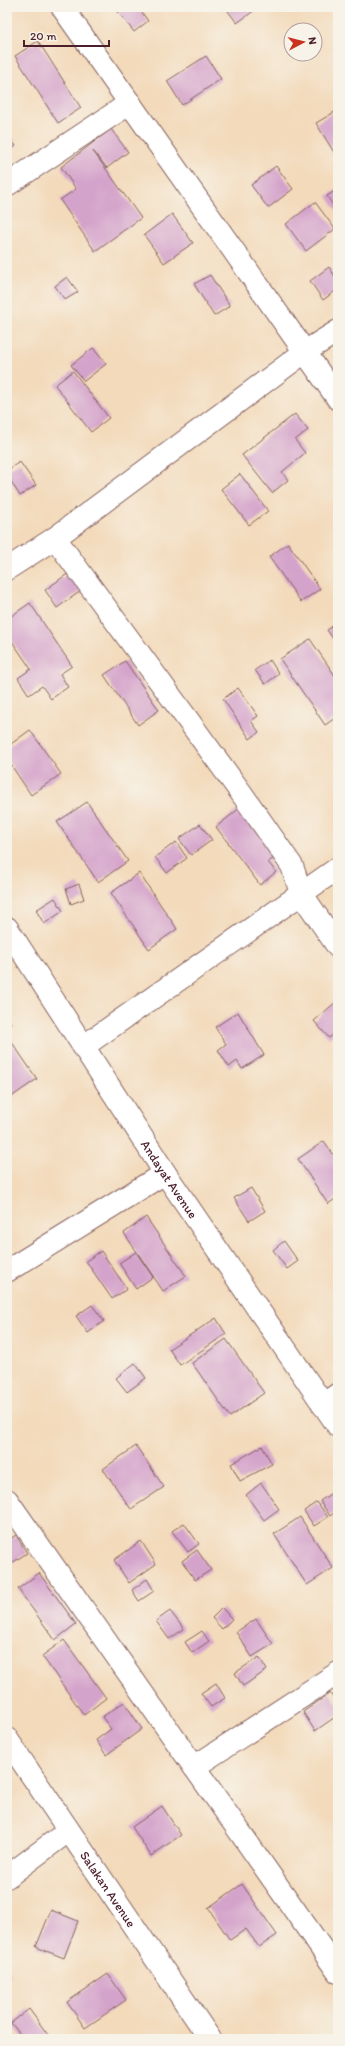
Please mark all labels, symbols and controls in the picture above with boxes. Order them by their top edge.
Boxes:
scale bar [24,22,109,48]
north arrow [283,22,323,62]
text: 20 m [30,29,57,43]
text: N [306,36,319,45]
street label: Andayat Avenue [138,1137,201,1221]
street label: Salakan Avenue [77,1848,139,1930]

